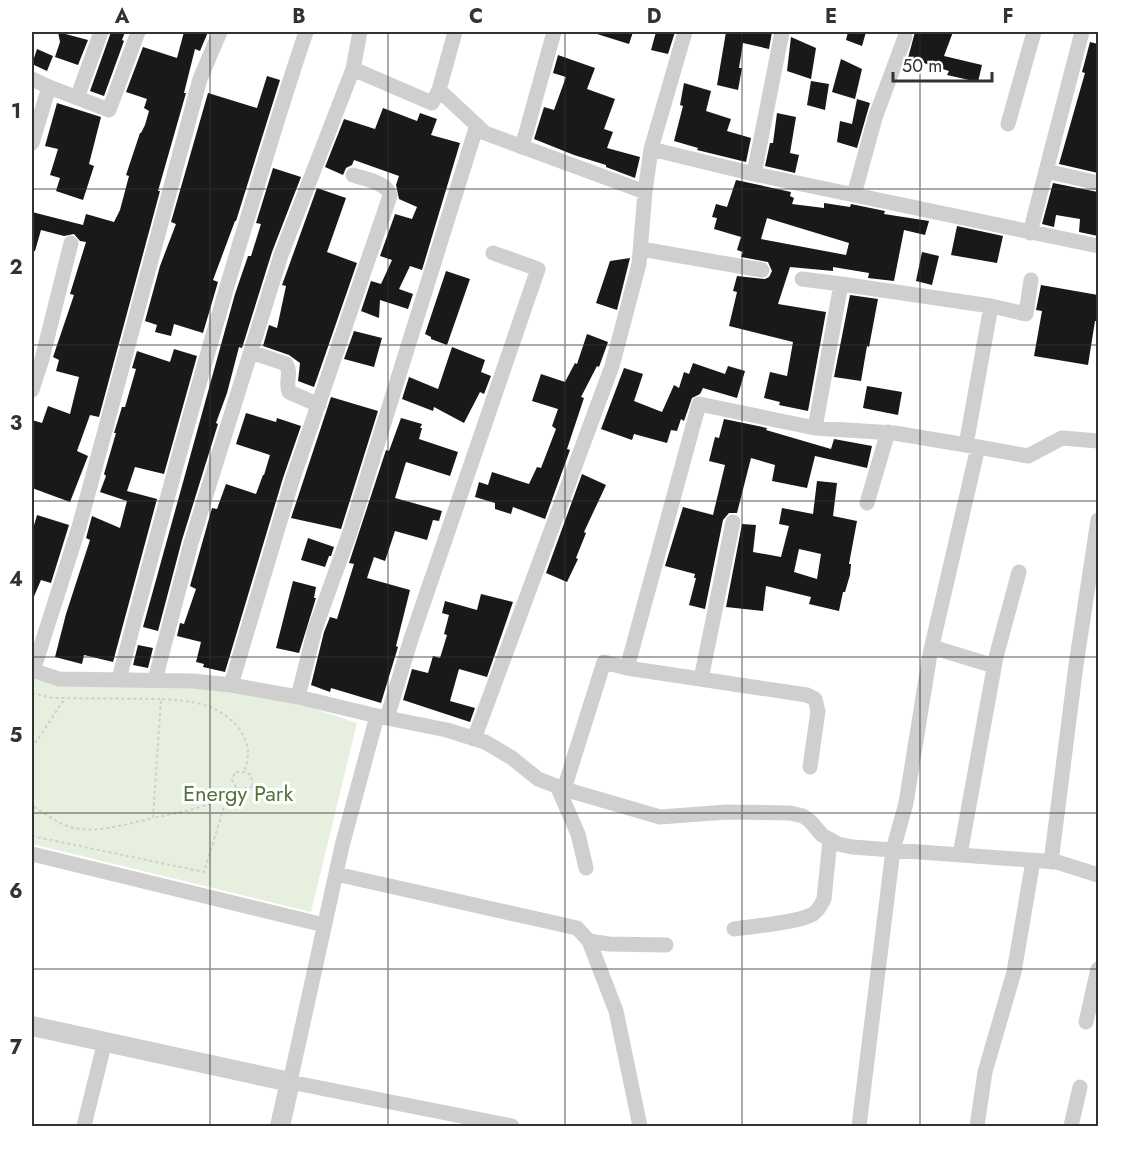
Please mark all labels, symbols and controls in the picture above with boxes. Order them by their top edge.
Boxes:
text: A [114,2,130,31]
text: B [292,2,306,31]
text: C [469,2,483,31]
text: D [647,2,661,31]
text: E [825,2,837,31]
text: F [1002,2,1014,31]
scale bar [893,45,992,83]
text: 50 m [902,53,942,79]
text: 1 [11,97,21,126]
text: 2 [9,253,23,282]
text: 3 [10,409,22,438]
text: 4 [9,565,23,594]
text: 5 [10,721,23,750]
park label: Energy Park [183,777,293,809]
text: 6 [9,877,23,906]
text: 7 [10,1033,23,1062]

